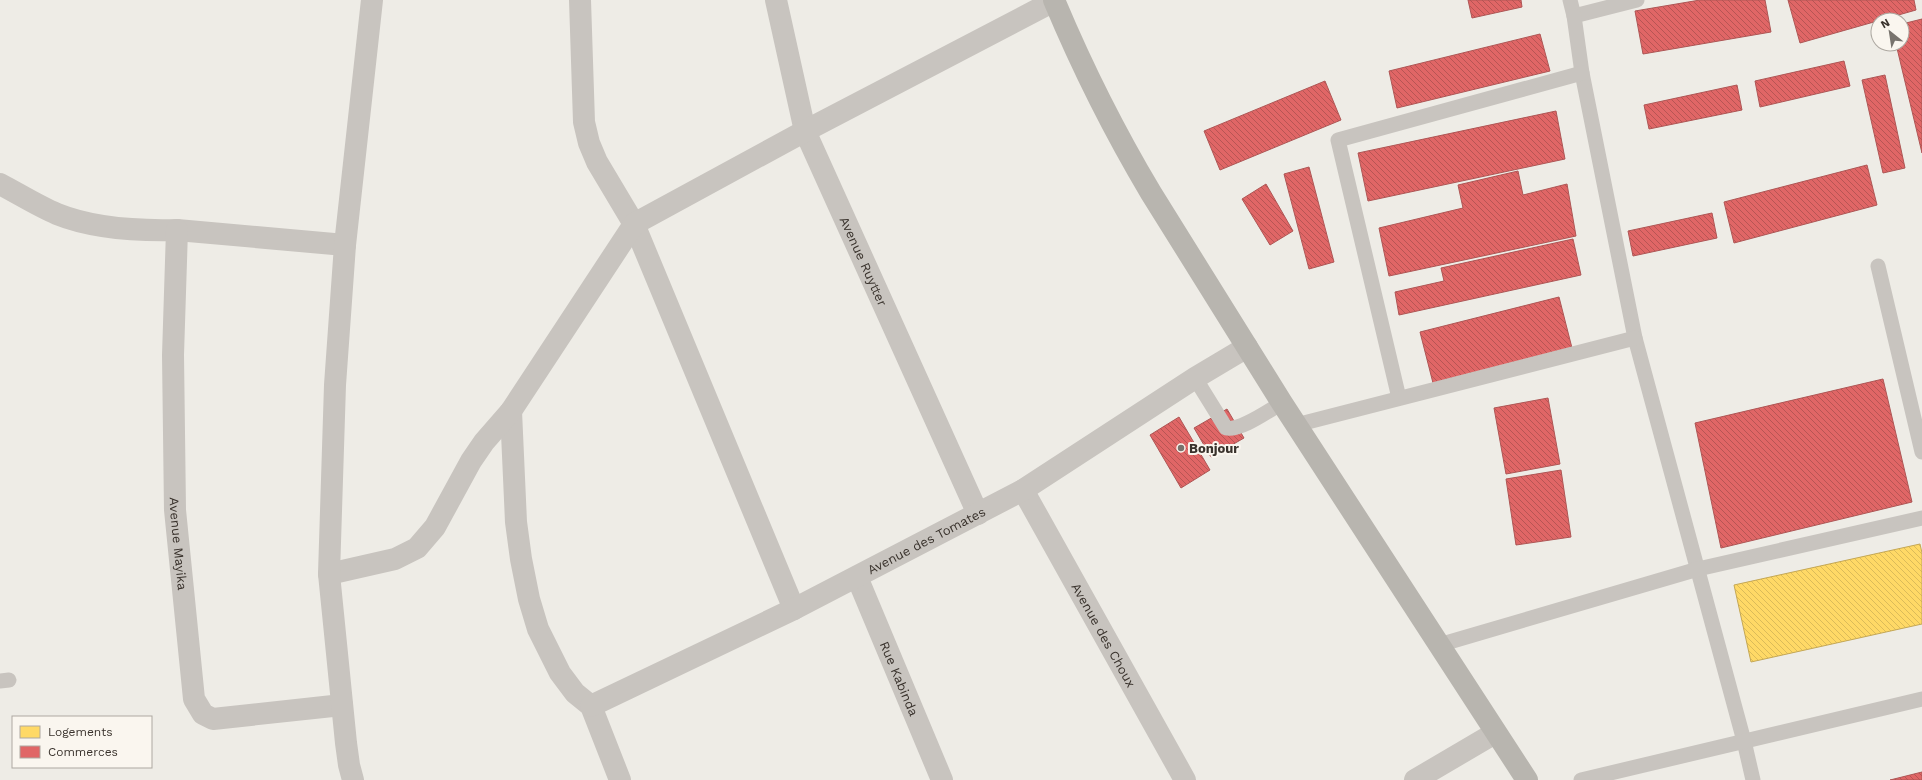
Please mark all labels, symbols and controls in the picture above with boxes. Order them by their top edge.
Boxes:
north arrow [1870,12,1910,52]
text: N [1878,16,1892,31]
street label: Avenue Ruytter [837,214,890,309]
place label: Bonjour [1189,441,1239,456]
marker: Bonjour [1176,443,1186,453]
street label: Avenue Mayika [167,497,190,592]
street label: Avenue des Tomates [865,504,988,578]
street label: Avenue des Choux [1068,580,1139,690]
street label: Rue Kabinda [877,639,922,719]
legend [12,716,152,768]
text: Logements [48,725,113,739]
text: Commerces [48,745,118,759]

